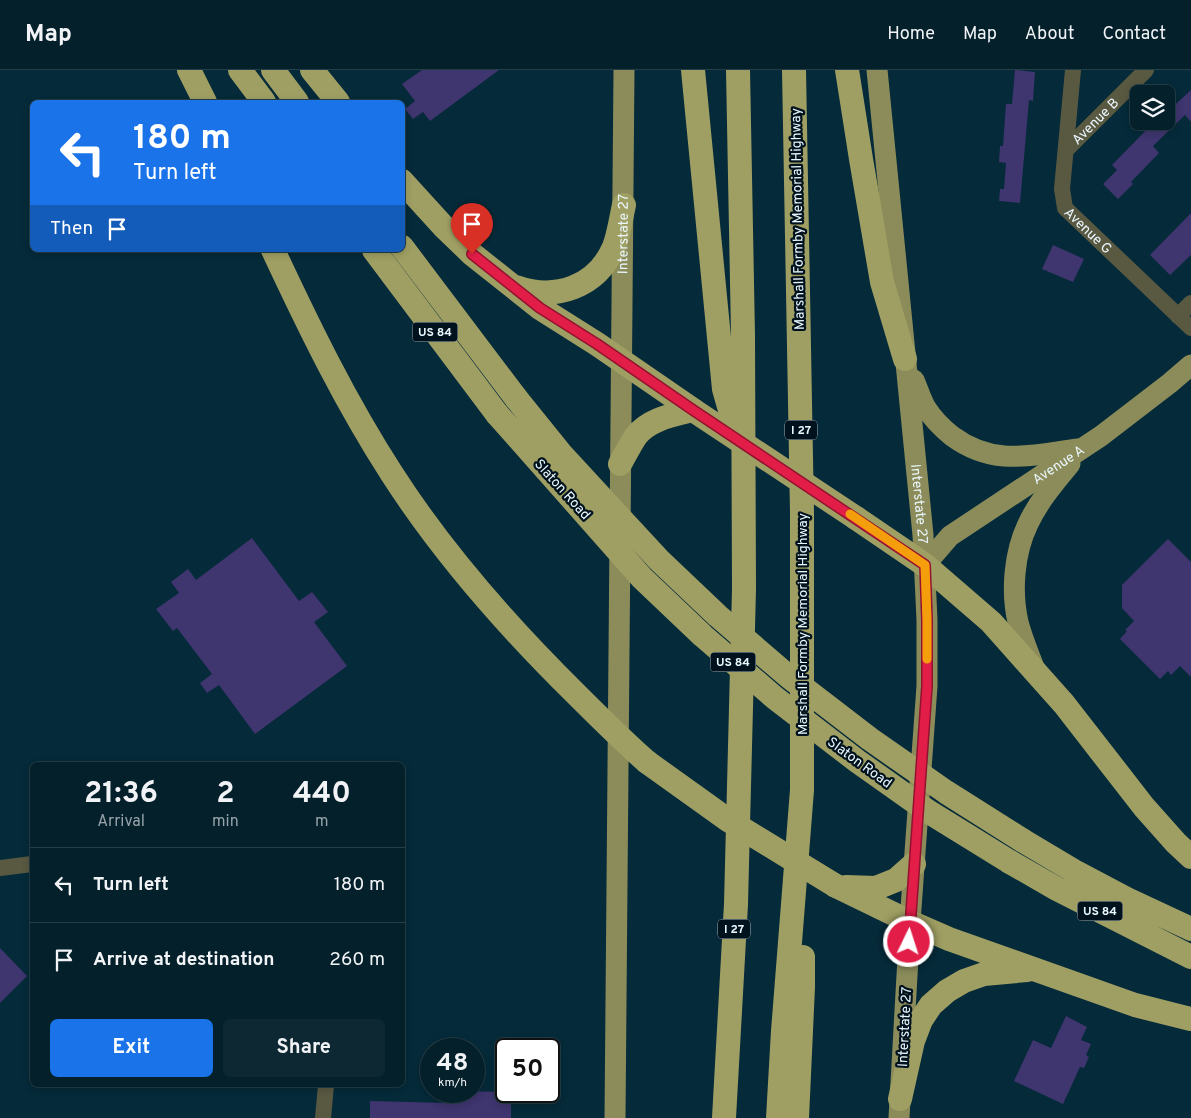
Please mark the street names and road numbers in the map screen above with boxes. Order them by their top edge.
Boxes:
street label: Avenue B [1069,95,1123,149]
street label: Marshall Formby Memorial Highway [788,108,809,330]
street label: Interstate 27 [615,194,633,274]
street label: Avenue G [1060,205,1115,258]
road number: US 84 [412,322,458,342]
road number: I 27 [785,420,817,440]
street label: Avenue A [1030,442,1088,489]
street label: Slaton Road [530,456,594,524]
street label: Interstate 27 [906,463,930,544]
street label: Marshall Formby Memorial Highway [795,513,812,735]
road number: US 84 [710,652,756,672]
street label: Slaton Road [824,734,895,792]
road number: US 84 [1078,901,1122,920]
road number: I 27 [718,920,750,939]
street label: Interstate 27 [895,987,916,1068]

